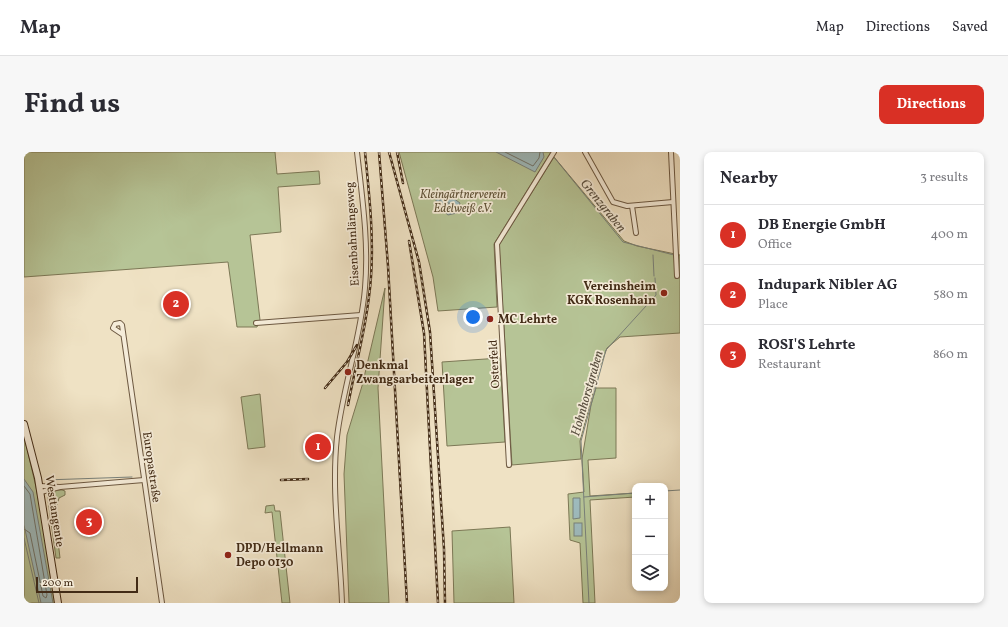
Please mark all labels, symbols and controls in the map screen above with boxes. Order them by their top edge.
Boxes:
text: Map [20,15,61,41]
text: Map [816,18,844,37]
text: Directions [866,18,930,37]
text: Saved [952,18,988,37]
text: Find us [24,85,120,124]
button: Directions [879,85,984,124]
text: Nearby [720,167,778,190]
text: 3 results [920,169,968,187]
water label: Grenzgraben [575,176,630,237]
street label: Eisenbahnlängsweg [342,181,364,287]
park label: Kleingärtnerverein Edelweiß e.V. [420,187,506,217]
text: DB Energie GmbH [758,215,886,236]
text: 1 [730,226,736,244]
text: 400 m [931,226,968,244]
text: Office [758,236,792,254]
text: Indupark Nibler AG [758,275,897,296]
place label: Vereinsheim KGK Rosenhain [567,279,656,309]
text: 2 [730,286,736,304]
text: 580 m [933,286,968,304]
marker: Vereinsheim KGK Rosenhain [659,288,669,298]
pin: 2 [163,289,189,319]
text: Place [758,296,788,314]
your location [463,307,483,327]
place label: MC Lehrte [498,312,557,328]
marker: MC Lehrte [485,314,495,324]
text: ROSI'S Lehrte [758,335,855,356]
street label: Osterfeld [486,339,504,389]
text: 3 [730,346,736,364]
text: 860 m [933,346,968,364]
water label: Hohnhorstgraben [567,348,609,438]
text: Restaurant [758,356,821,374]
place label: Denkmal Zwangsarbeiterlager [356,358,474,388]
marker: Denkmal Zwangsarbeiterlager [343,367,353,377]
street label: Europastraße [138,431,164,504]
pin: 1 [305,432,331,462]
street label: Westtangente [40,474,68,548]
map controls [632,483,668,591]
button: + [632,483,668,519]
pin: 3 [76,507,102,537]
button: − [632,519,668,555]
place label: DPD/Hellmann Depo 0130 [236,541,323,571]
marker: DPD/Hellmann Depo 0130 [223,550,233,560]
button: layers [632,555,668,591]
scale bar [36,575,138,594]
text: 200 m [42,576,73,591]

